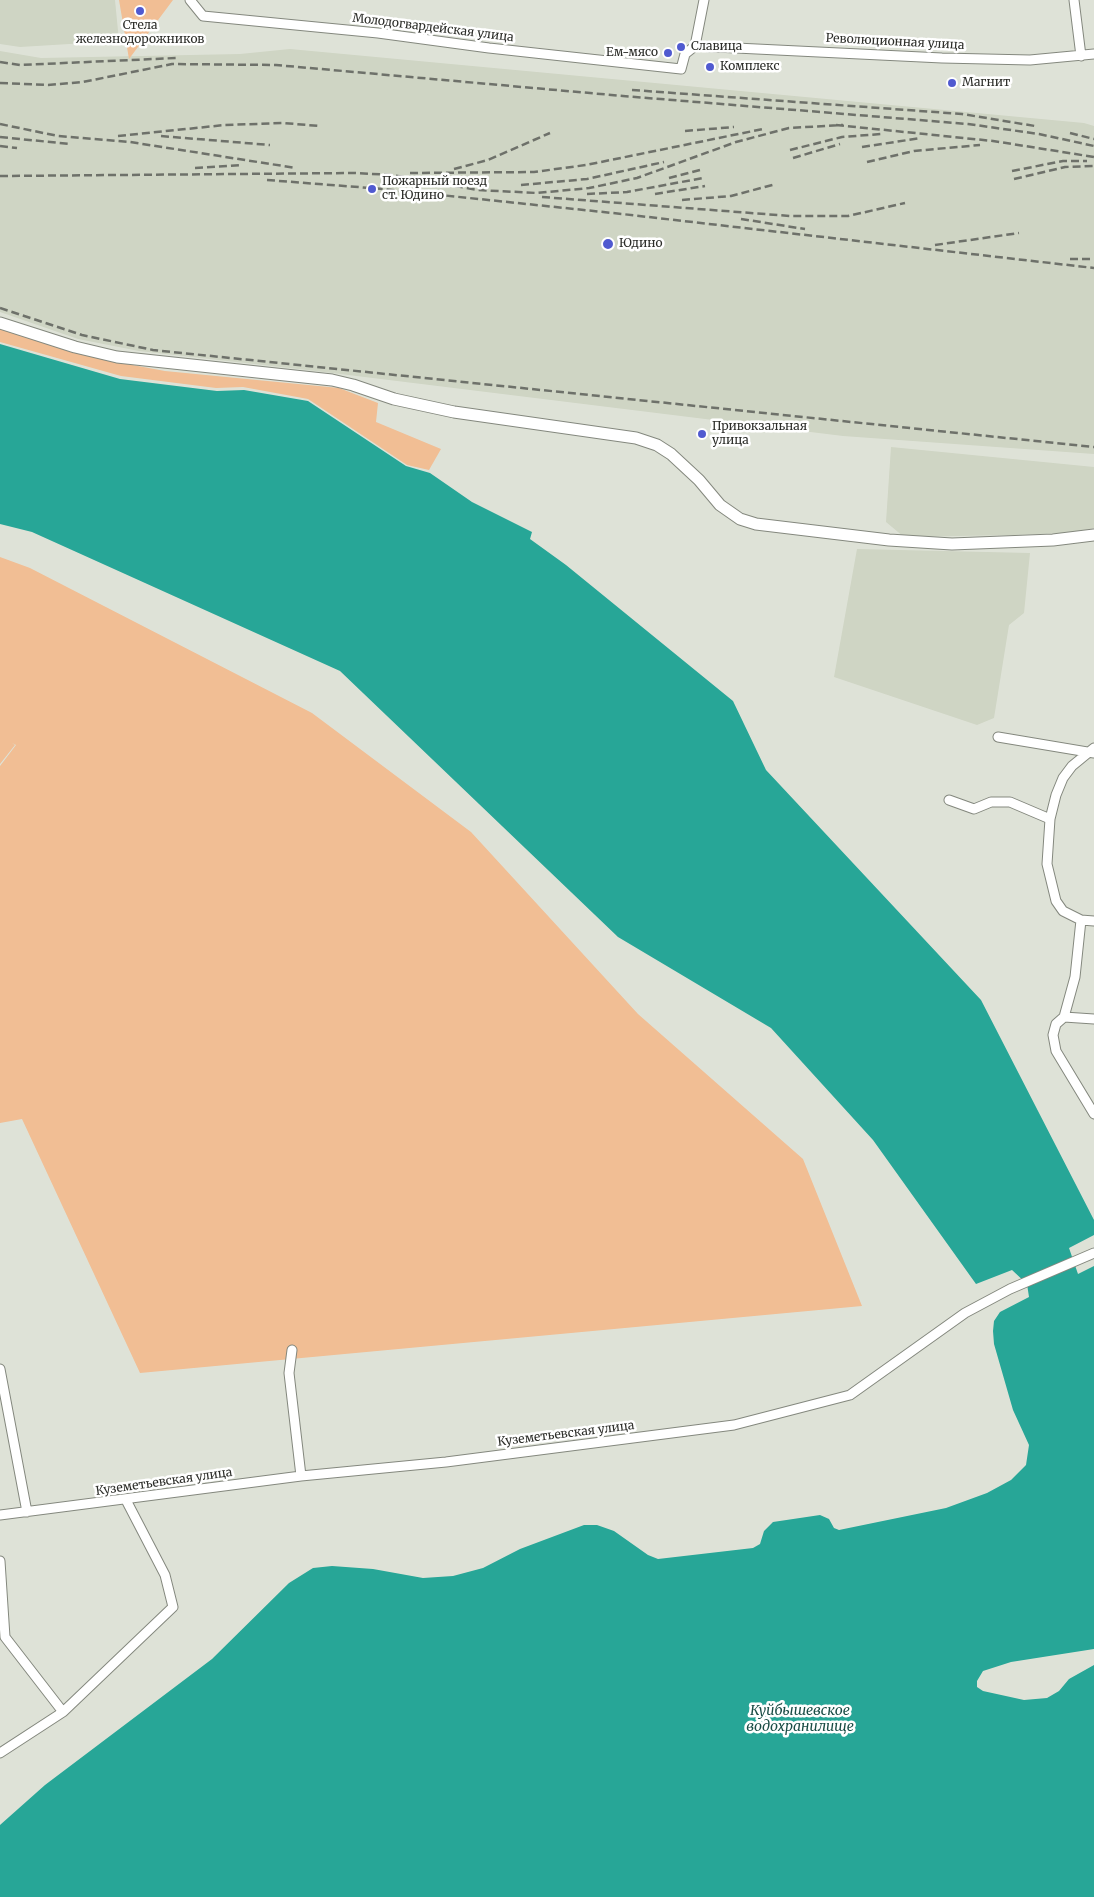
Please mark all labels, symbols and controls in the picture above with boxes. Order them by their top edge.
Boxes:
marker: Стела железнодорожников [134,5,146,17]
street label: Молодогвардейская улица [352,11,514,45]
place label: Стела железнодорожников [76,19,204,47]
street label: Революционная улица [825,31,965,53]
place label: Славица [691,40,742,54]
marker: Славица [675,41,687,53]
place label: Ем-мясо [606,46,658,60]
marker: Ем-мясо [662,47,674,59]
place label: Комплекс [720,60,779,74]
marker: Комплекс [704,61,716,73]
place label: Магнит [962,76,1010,90]
marker: Магнит [946,77,958,89]
place label: Пожарный поезд ст. Юдино [382,175,487,203]
marker: Пожарный поезд ст. Юдино [366,183,378,195]
marker: Юдино [601,237,615,251]
place label: Юдино [619,237,662,251]
place label: Привокзальная улица [712,420,807,448]
marker: Привокзальная улица [696,428,708,440]
street label: Куземетьевская улица [497,1418,635,1450]
street label: Куземетьевская улица [95,1465,233,1499]
water label: Куйбышевское водохранилище [746,1703,854,1735]

